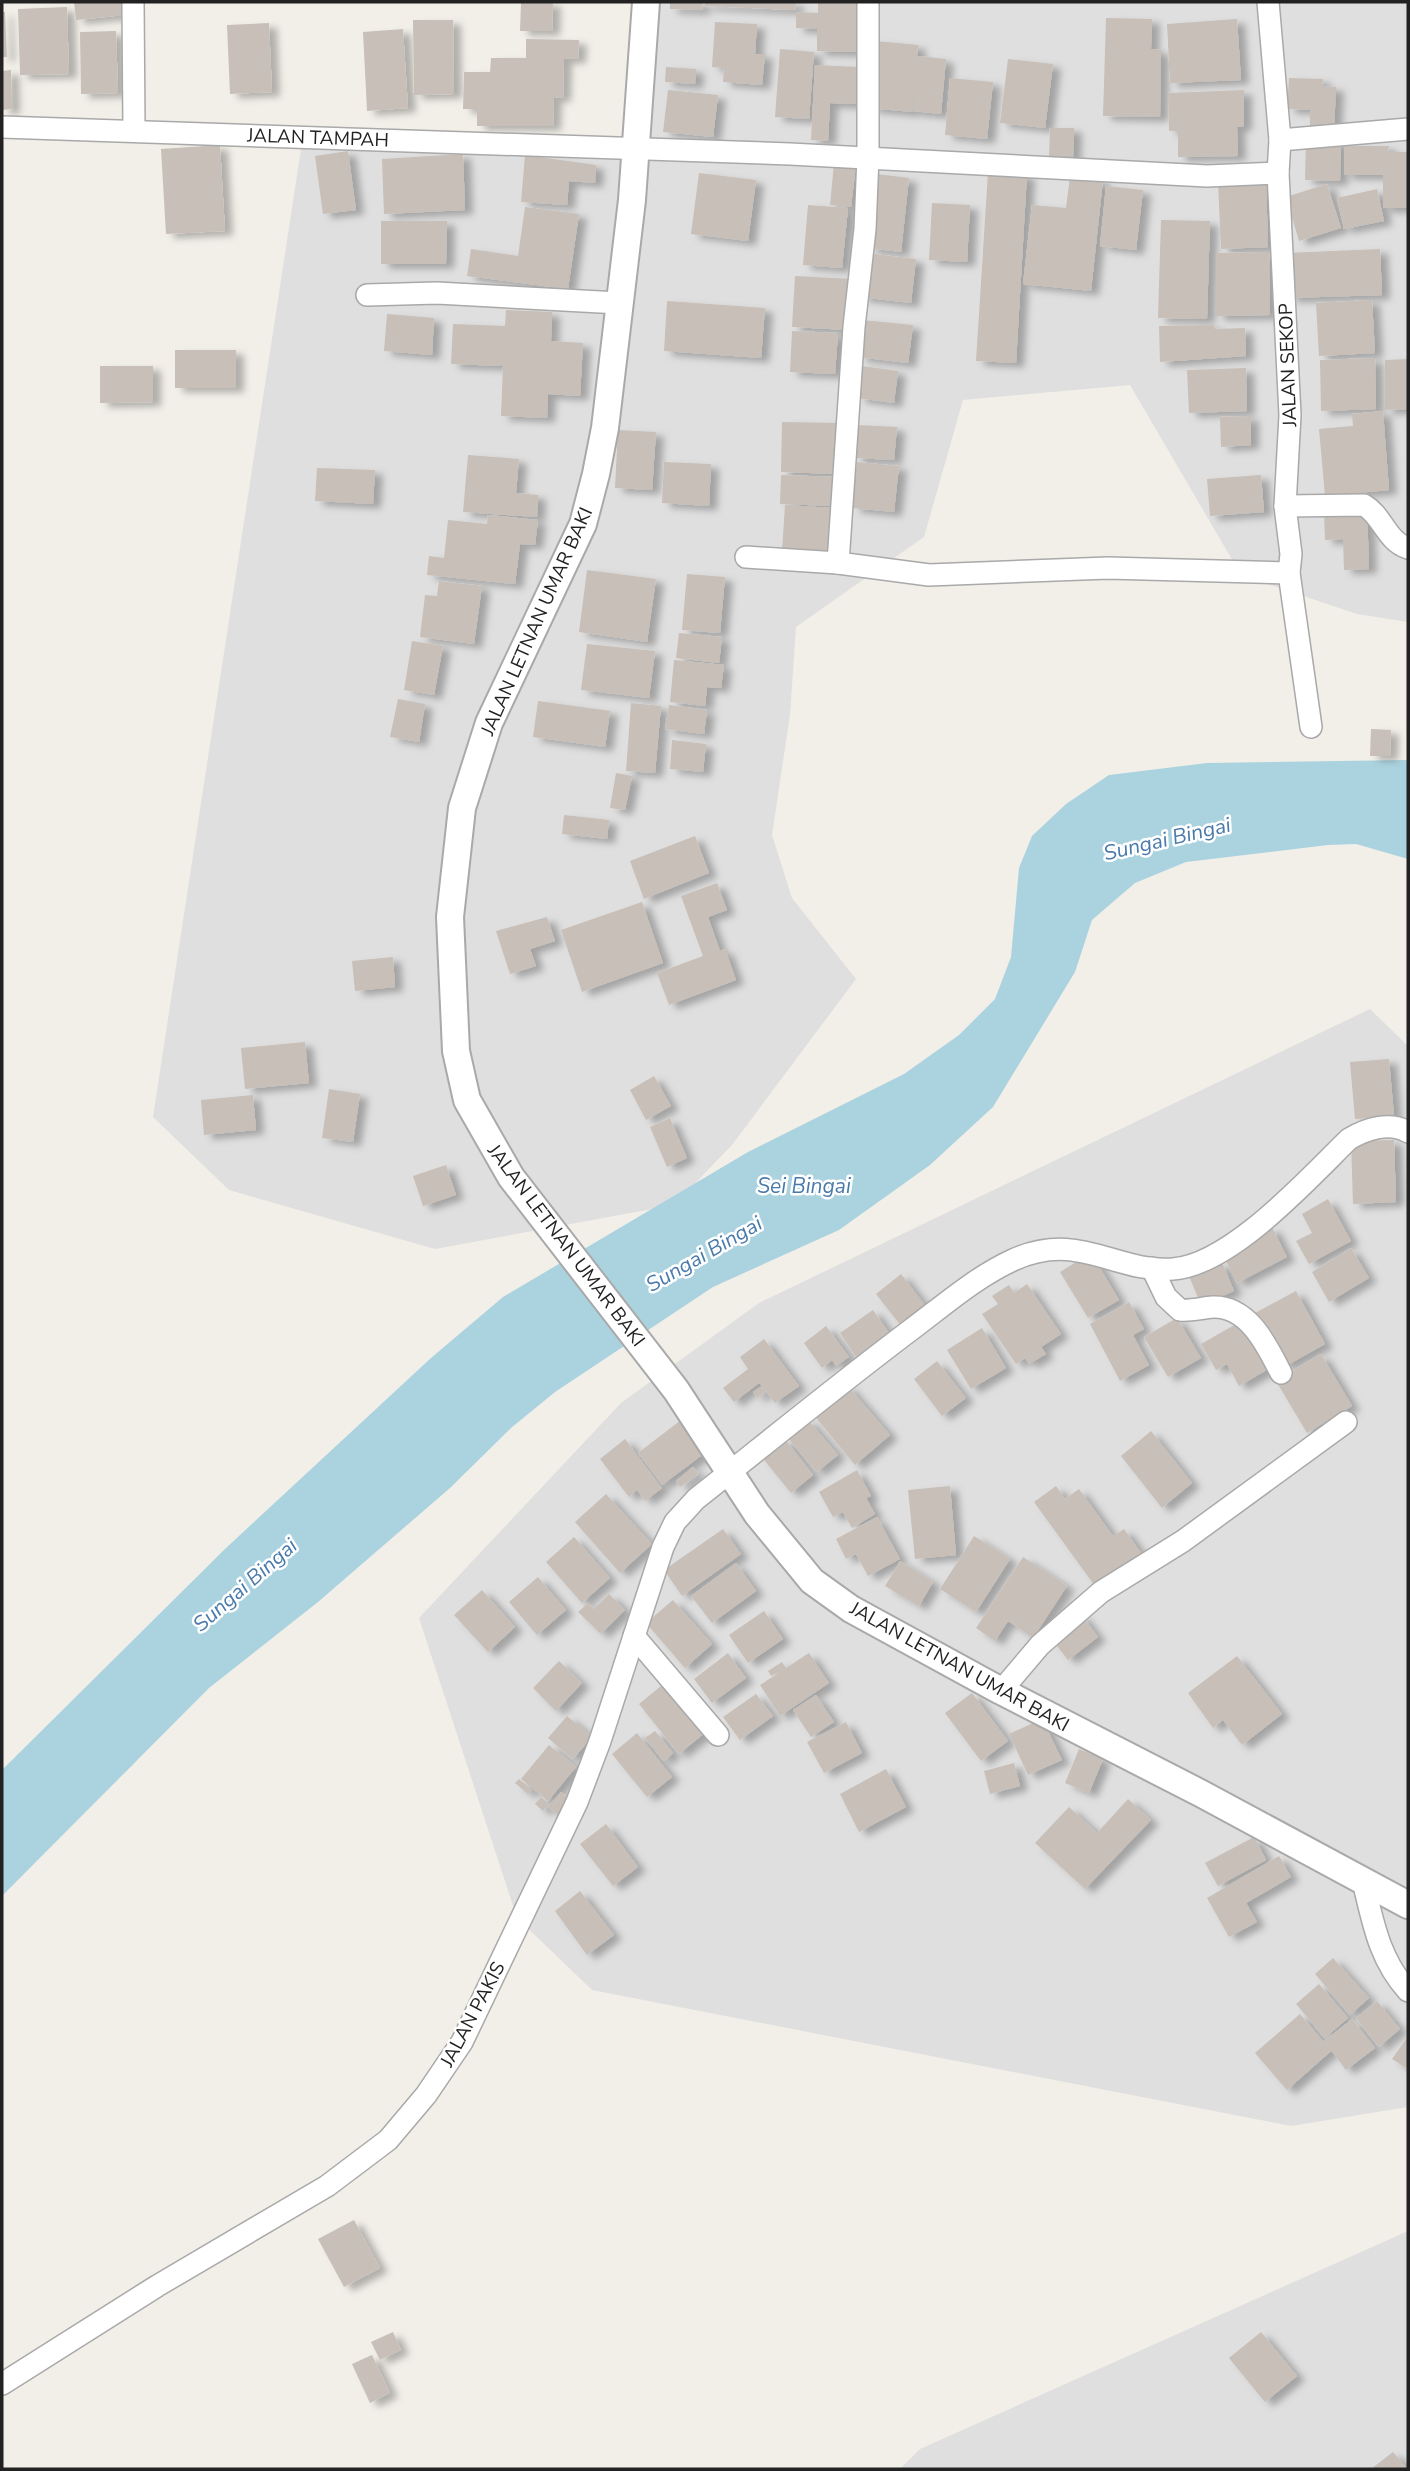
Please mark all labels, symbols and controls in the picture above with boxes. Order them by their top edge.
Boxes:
street label: JALAN TAMPAH [246,122,389,153]
street label: JALAN SEKOP [1273,303,1303,428]
street label: JALAN LETNAN UMAR BAKI [474,503,599,740]
water label: Sungai Bingai [1101,811,1234,867]
street label: JALAN LETNAN UMAR BAKI [481,1138,651,1352]
water label: Sei Bingai [757,1172,852,1200]
water label: Sungai Bingai [641,1209,768,1299]
water label: Sungai Bingai [187,1531,304,1638]
street label: JALAN LETNAN UMAR BAKI [844,1595,1074,1738]
street label: JALAN PAKIS [434,1957,512,2073]

